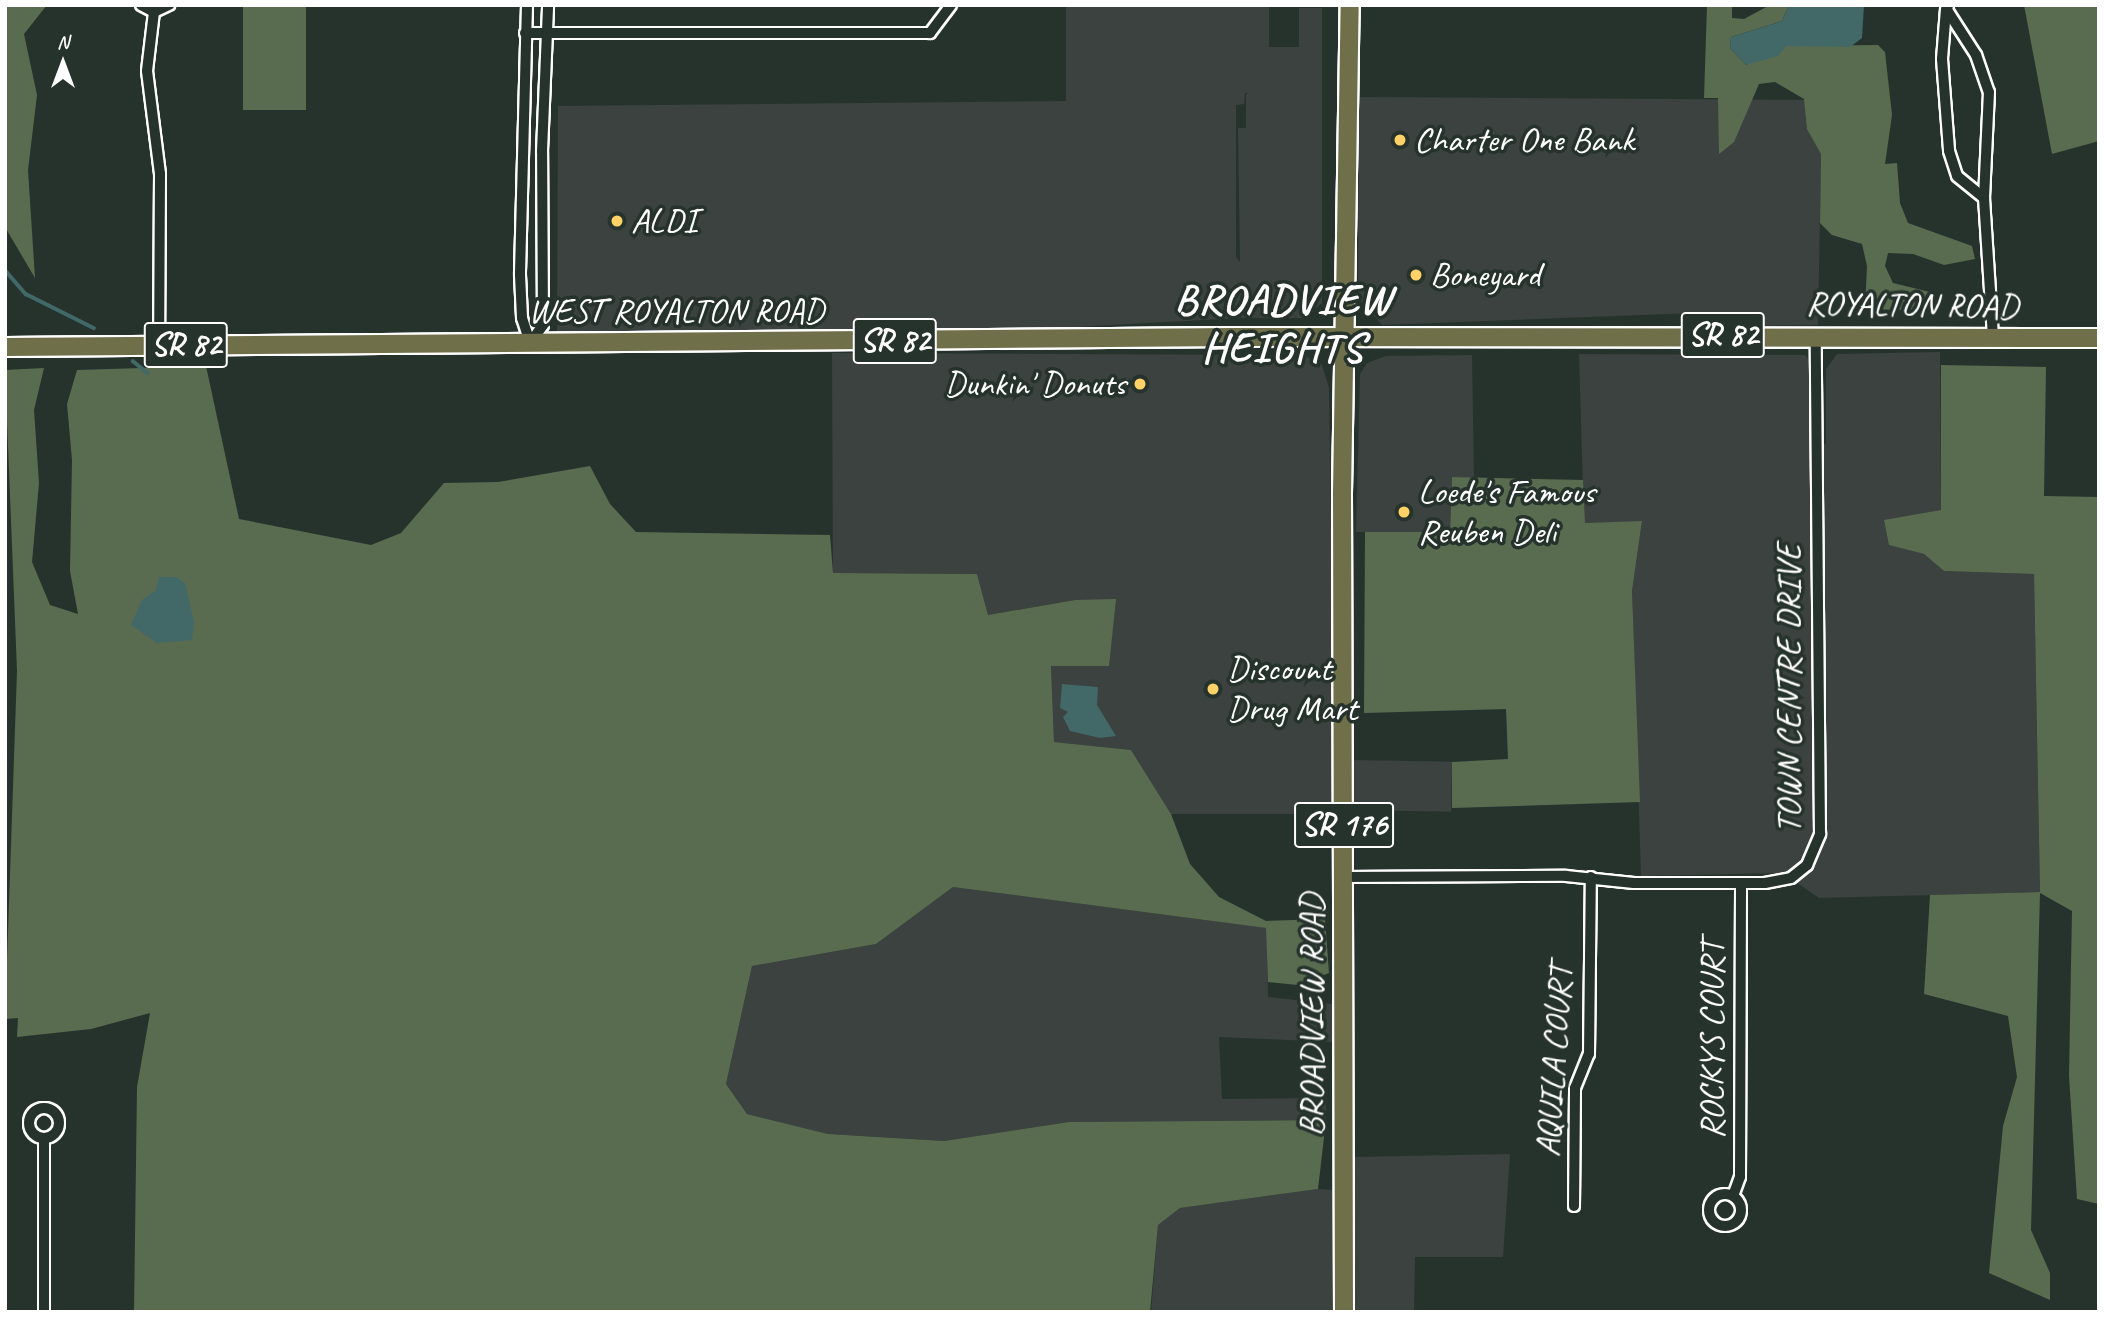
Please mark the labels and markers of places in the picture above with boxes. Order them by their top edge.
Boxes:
place label: Charter One Bank [1414,119,1634,161]
marker: Charter One Bank [1392,132,1408,148]
place label: ALDI [631,200,697,242]
marker: ALDI [609,213,625,229]
place label: Boneyard [1430,254,1540,296]
marker: Boneyard [1408,267,1424,283]
place label: Dunkin' Donuts [944,363,1126,405]
marker: Dunkin' Donuts [1132,376,1148,392]
place label: Loede's Famous Reuben Deli [1418,471,1593,553]
marker: Loede's Famous Reuben Deli [1396,504,1412,520]
place label: Discount Drug Mart [1227,648,1359,730]
marker: Discount Drug Mart [1205,681,1221,697]

